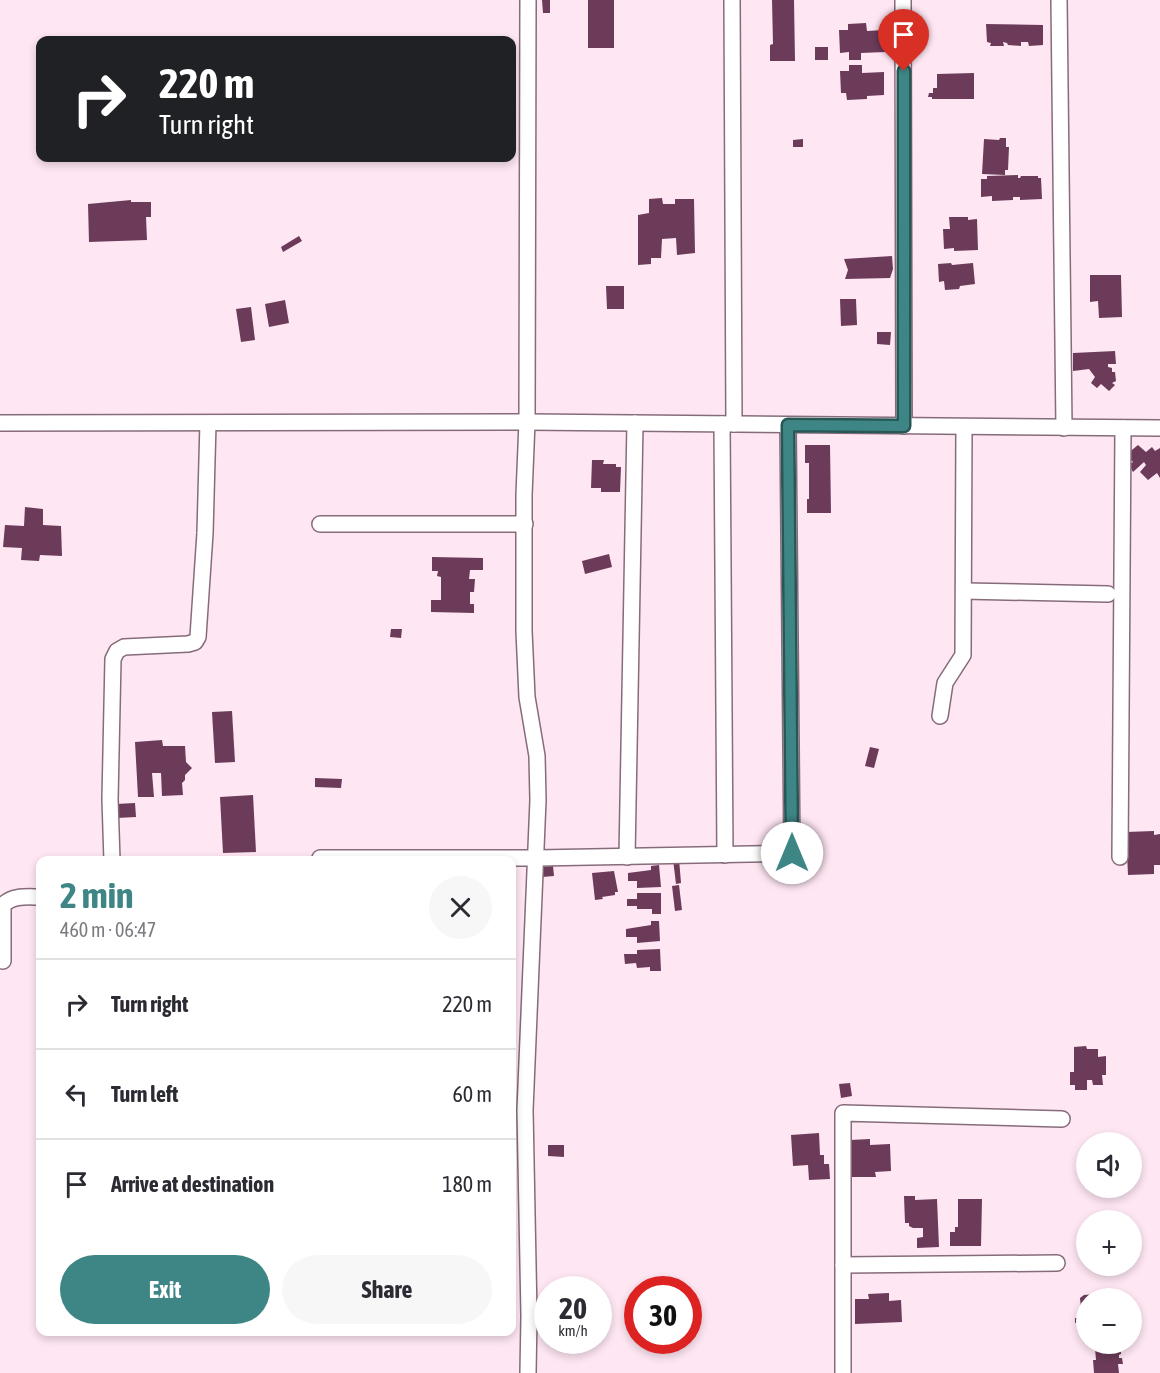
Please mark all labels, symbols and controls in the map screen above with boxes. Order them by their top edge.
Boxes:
pin [878,9,929,71]
icon: arrive [887,18,920,51]
text: 220 m [159,59,254,107]
icon: right [60,60,138,138]
text: Turn right [159,109,254,140]
position arrow [760,821,824,885]
text: 2 min [60,874,134,916]
button: close [429,876,492,939]
text: 460 m · 06:47 [60,918,156,941]
icon: right [60,988,93,1021]
text: Turn right [111,991,188,1017]
text: 220 m [442,991,492,1017]
icon: left [60,1078,93,1111]
text: Turn left [111,1081,178,1107]
text: 60 m [452,1081,492,1107]
map controls [1076,1132,1142,1354]
button: sound [1076,1132,1142,1198]
icon: arrive [60,1168,93,1201]
text: Arrive at destination [111,1171,274,1197]
text: 180 m [442,1171,492,1197]
button: + [1076,1210,1142,1276]
button: Exit [60,1255,270,1324]
button: Share [282,1255,492,1324]
speed limit sign: 30 [624,1276,702,1354]
button: − [1076,1288,1142,1354]
text: 20 [559,1291,587,1325]
text: km/h [558,1322,588,1339]

